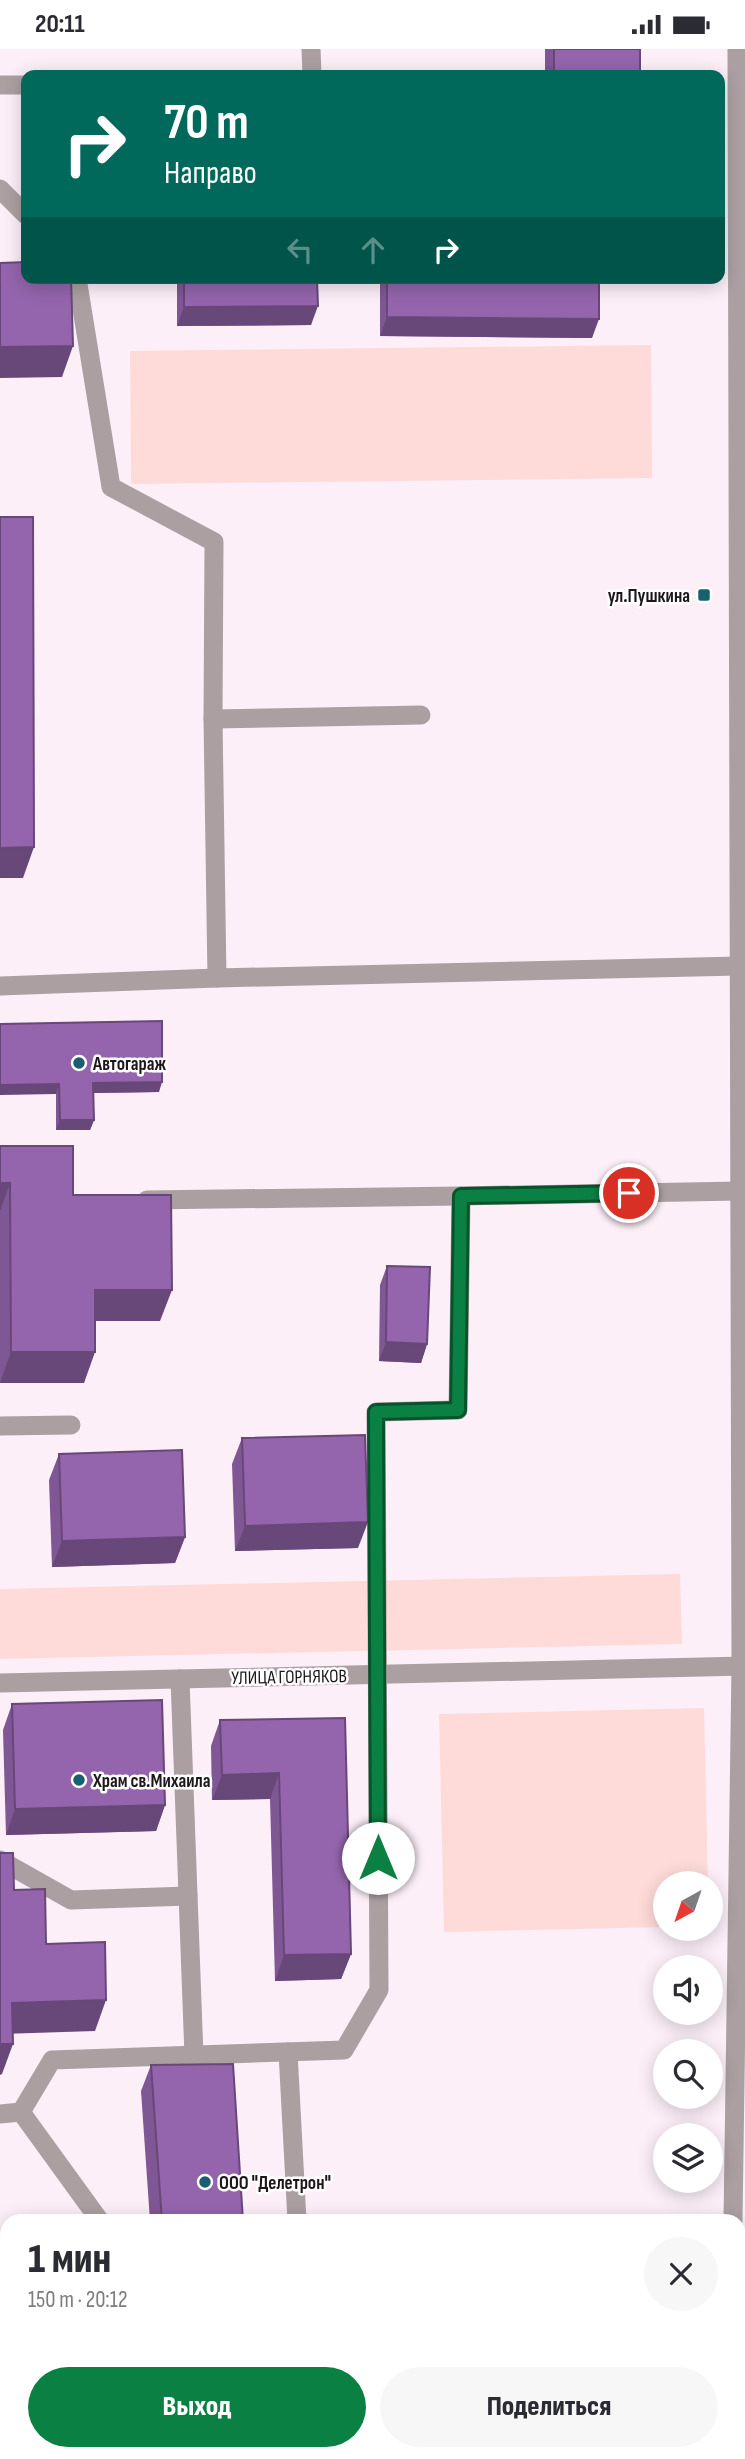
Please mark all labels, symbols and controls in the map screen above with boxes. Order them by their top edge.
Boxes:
text: 20:11 [35,9,85,40]
text: 70 m [164,94,249,153]
icon: right [49,98,140,189]
text: Направо [164,154,257,193]
icon: left [281,231,319,269]
icon: ahead [354,231,392,269]
icon: right [427,231,465,269]
place label: ул.Пушкина [608,585,690,608]
marker: ул.Пушкина [696,587,712,603]
place label: Автогараж [92,1053,167,1076]
marker: Автогараж [71,1055,87,1071]
pin [599,1163,659,1223]
icon: arrive [610,1174,648,1212]
street label: УЛИЦА ГОРНЯКОВ [231,1665,347,1690]
place label: Храм св.Михаила [92,1770,211,1793]
marker: Храм св.Михаила [71,1772,87,1788]
position arrow [341,1821,415,1895]
north arrow [653,1871,723,1941]
map controls [653,1871,723,2193]
button: sound [653,1955,723,2025]
button: search [653,2039,723,2109]
button: layers [653,2123,723,2193]
place label: ООО "Делетрон" [219,2172,331,2195]
marker: ООО "Делетрон" [197,2174,213,2190]
text: 1 мин [28,2234,111,2285]
button: close [644,2237,718,2311]
text: 150 m · 20:12 [28,2286,127,2314]
button: Выход [28,2367,366,2447]
button: Поделиться [380,2367,718,2447]

